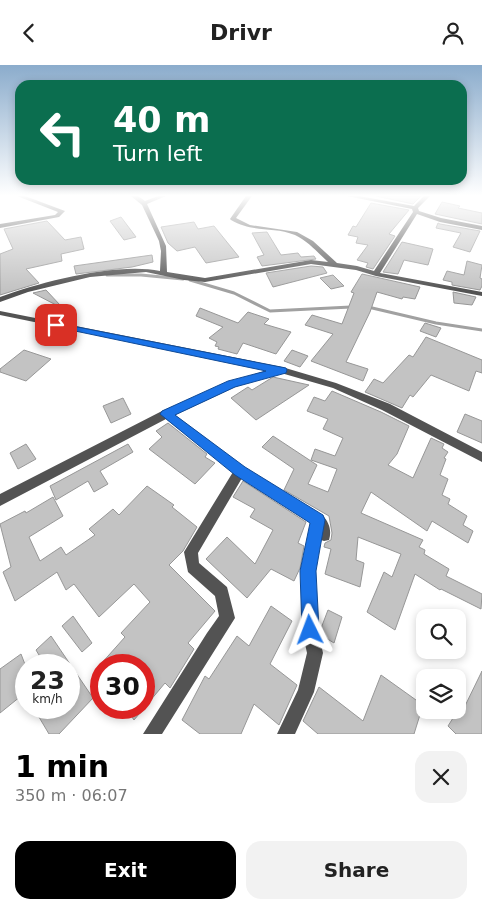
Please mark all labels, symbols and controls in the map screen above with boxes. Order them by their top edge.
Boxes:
icon: back [15,19,43,47]
icon: person [439,19,467,47]
text: Drivr [210,20,272,45]
icon: left [30,100,95,165]
text: 40 m [113,100,210,140]
text: Turn left [113,141,202,166]
pin [35,304,77,346]
icon: arrive [42,311,70,339]
position arrow [283,603,335,655]
map controls [416,609,466,719]
button: search [416,609,466,659]
speed limit sign: 30 [90,654,155,719]
text: 23 [30,666,65,695]
button: layers [416,669,466,719]
text: km/h [32,692,63,706]
text: 1 min [15,749,109,784]
button: close [415,751,467,803]
text: 350 m · 06:07 [15,786,128,805]
button: Exit [15,841,236,899]
button: Share [246,841,467,899]

